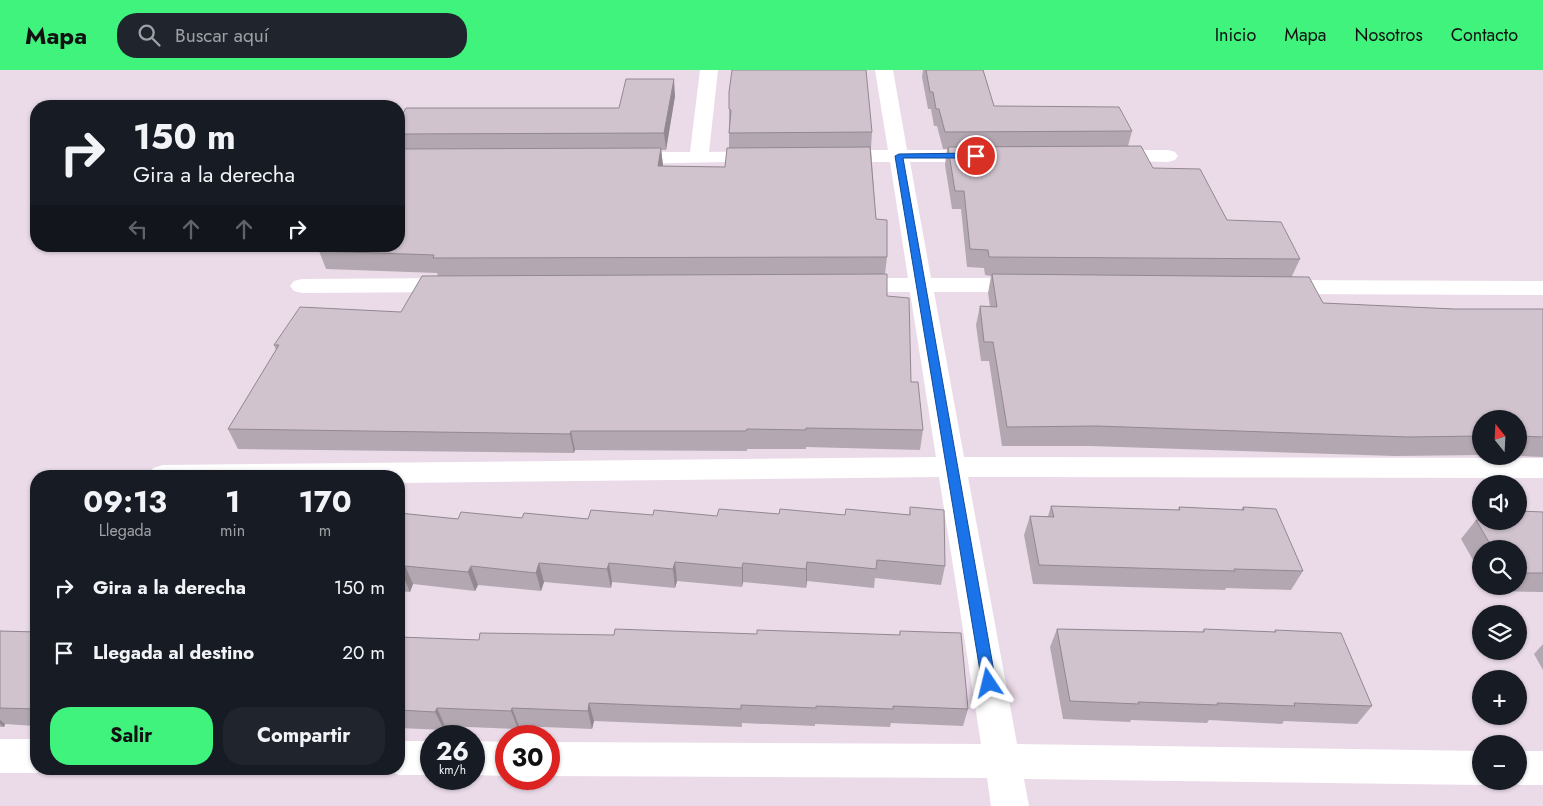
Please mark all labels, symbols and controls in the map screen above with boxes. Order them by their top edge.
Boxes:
search box [117,13,467,58]
text: Mapa [25,18,87,53]
icon: search [135,21,163,49]
text: Buscar aquí [175,22,269,49]
text: Inicio [1215,22,1256,48]
text: Mapa [1284,22,1326,48]
text: Nosotros [1354,22,1423,48]
text: Contacto [1451,22,1518,48]
text: 150 m [133,112,236,162]
icon: right [50,120,115,185]
pin [955,135,997,177]
icon: arrive [962,142,990,170]
text: Gira a la derecha [133,158,295,190]
icon: left [124,215,152,243]
icon: ahead [177,215,205,243]
icon: ahead [230,215,258,243]
icon: right [283,215,311,243]
north arrow [1472,410,1528,465]
map controls [1472,410,1527,790]
button: sound [1472,475,1527,530]
text: 09:13 [83,480,167,523]
text: 1 [225,480,240,523]
text: 170 [298,480,352,523]
text: Llegada [99,519,151,542]
text: min [220,519,245,542]
text: m [319,519,331,542]
button: search [1472,540,1527,595]
icon: right [50,574,78,602]
text: Gira a la derecha [93,574,246,601]
text: 150 m [334,574,385,601]
button: layers [1472,605,1527,660]
icon: arrive [50,639,78,667]
text: Llegada al destino [93,639,254,666]
text: 20 m [342,639,385,666]
position arrow [962,656,1014,708]
button: + [1472,670,1527,725]
button: Salir [50,707,213,765]
button: Compartir [223,707,385,765]
speed limit sign: 30 [495,725,560,790]
text: 26 [436,733,469,769]
button: − [1472,735,1527,790]
text: km/h [439,761,466,779]

